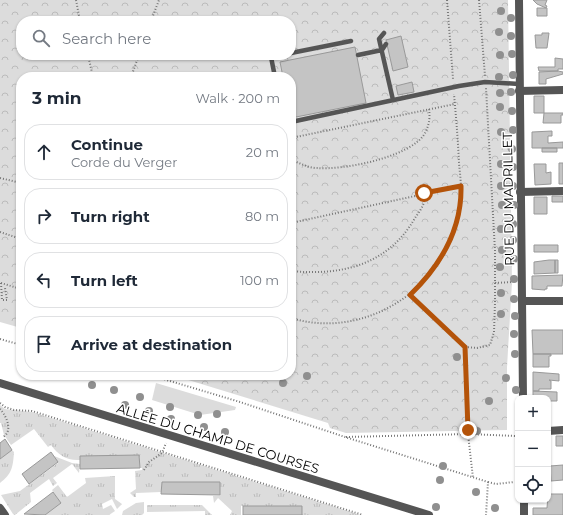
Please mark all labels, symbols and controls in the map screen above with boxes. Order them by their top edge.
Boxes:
search box [16,16,296,60]
icon: search [30,27,52,49]
text: Search here [62,29,151,48]
text: 3 min [32,88,82,108]
text: Walk · 200 m [195,90,280,106]
street label: RUE DU MADRILLET [499,132,517,266]
text: Continue [71,135,143,154]
icon: ahead [33,141,55,163]
text: 20 m [246,144,279,160]
text: Corde du Verger [71,154,177,170]
route start [415,184,433,202]
icon: right [33,205,55,227]
text: Turn right [71,207,150,226]
text: 80 m [245,208,279,224]
icon: left [33,269,55,291]
text: Turn left [71,271,138,290]
text: 100 m [240,272,279,288]
icon: arrive [33,333,55,355]
text: Arrive at destination [71,335,232,354]
map controls [515,395,551,503]
button: + [515,395,551,431]
street label: ALLÉE DU CHAMP DE COURSES [115,399,321,477]
route end [459,421,477,439]
button: − [515,431,551,467]
button: locate [515,467,551,503]

